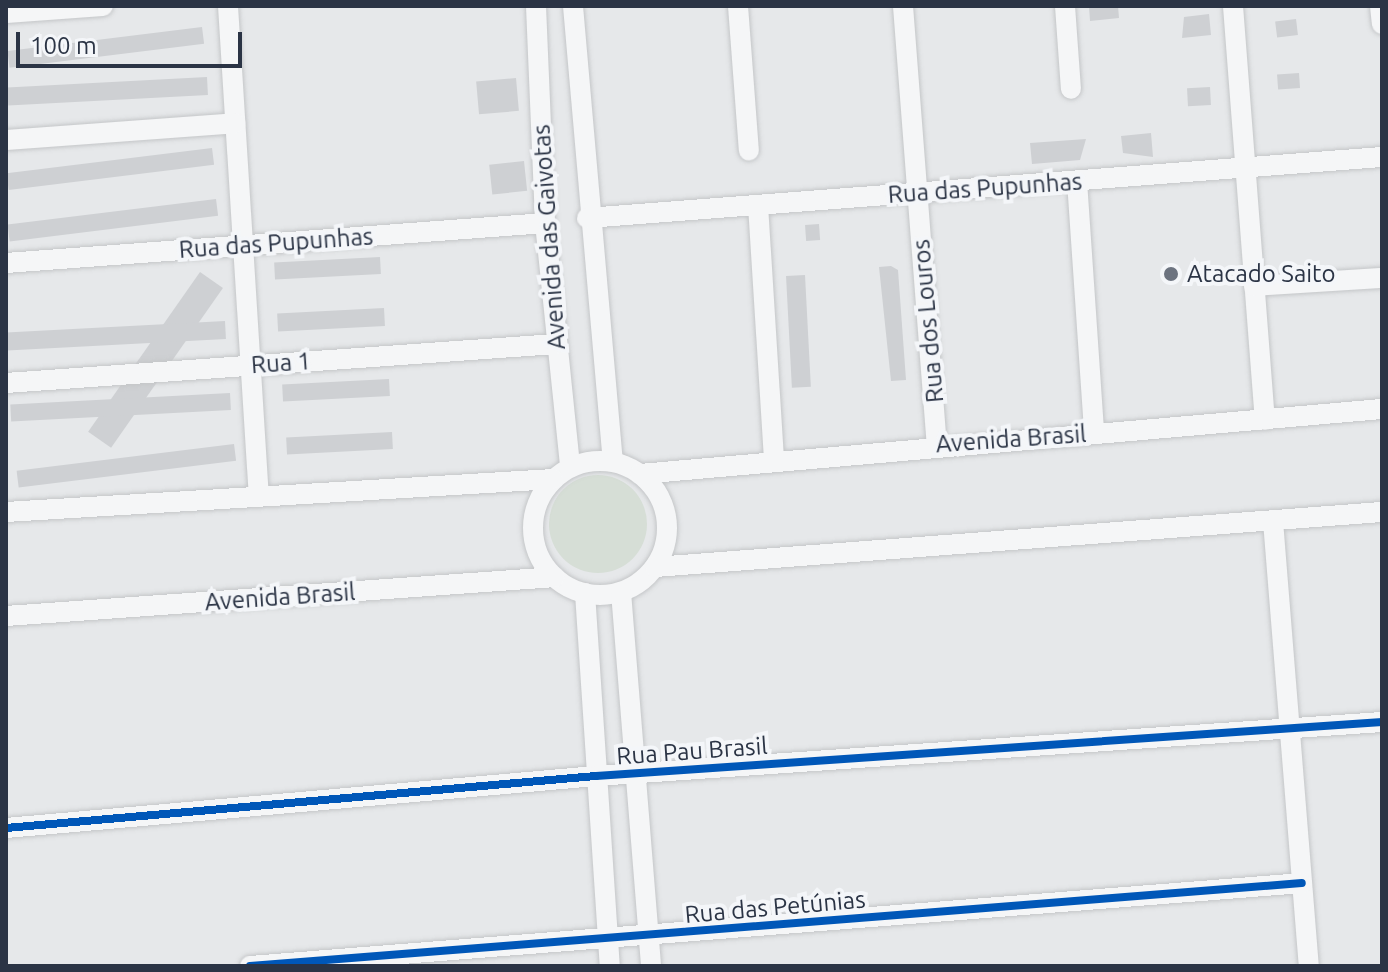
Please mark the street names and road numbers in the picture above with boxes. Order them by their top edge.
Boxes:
street label: Avenida das Gaivotas [527,123,571,351]
street label: Rua das Pupunhas [887,167,1083,209]
street label: Rua das Pupunhas [178,222,374,264]
street label: Rua dos Louros [907,238,949,404]
street label: Rua 1 [250,347,312,379]
street label: Avenida Brasil [935,419,1087,459]
street label: Avenida Brasil [204,577,356,617]
street label: Rua Pau Brasil [616,731,768,771]
street label: Rua das Petúnias [683,885,867,929]

